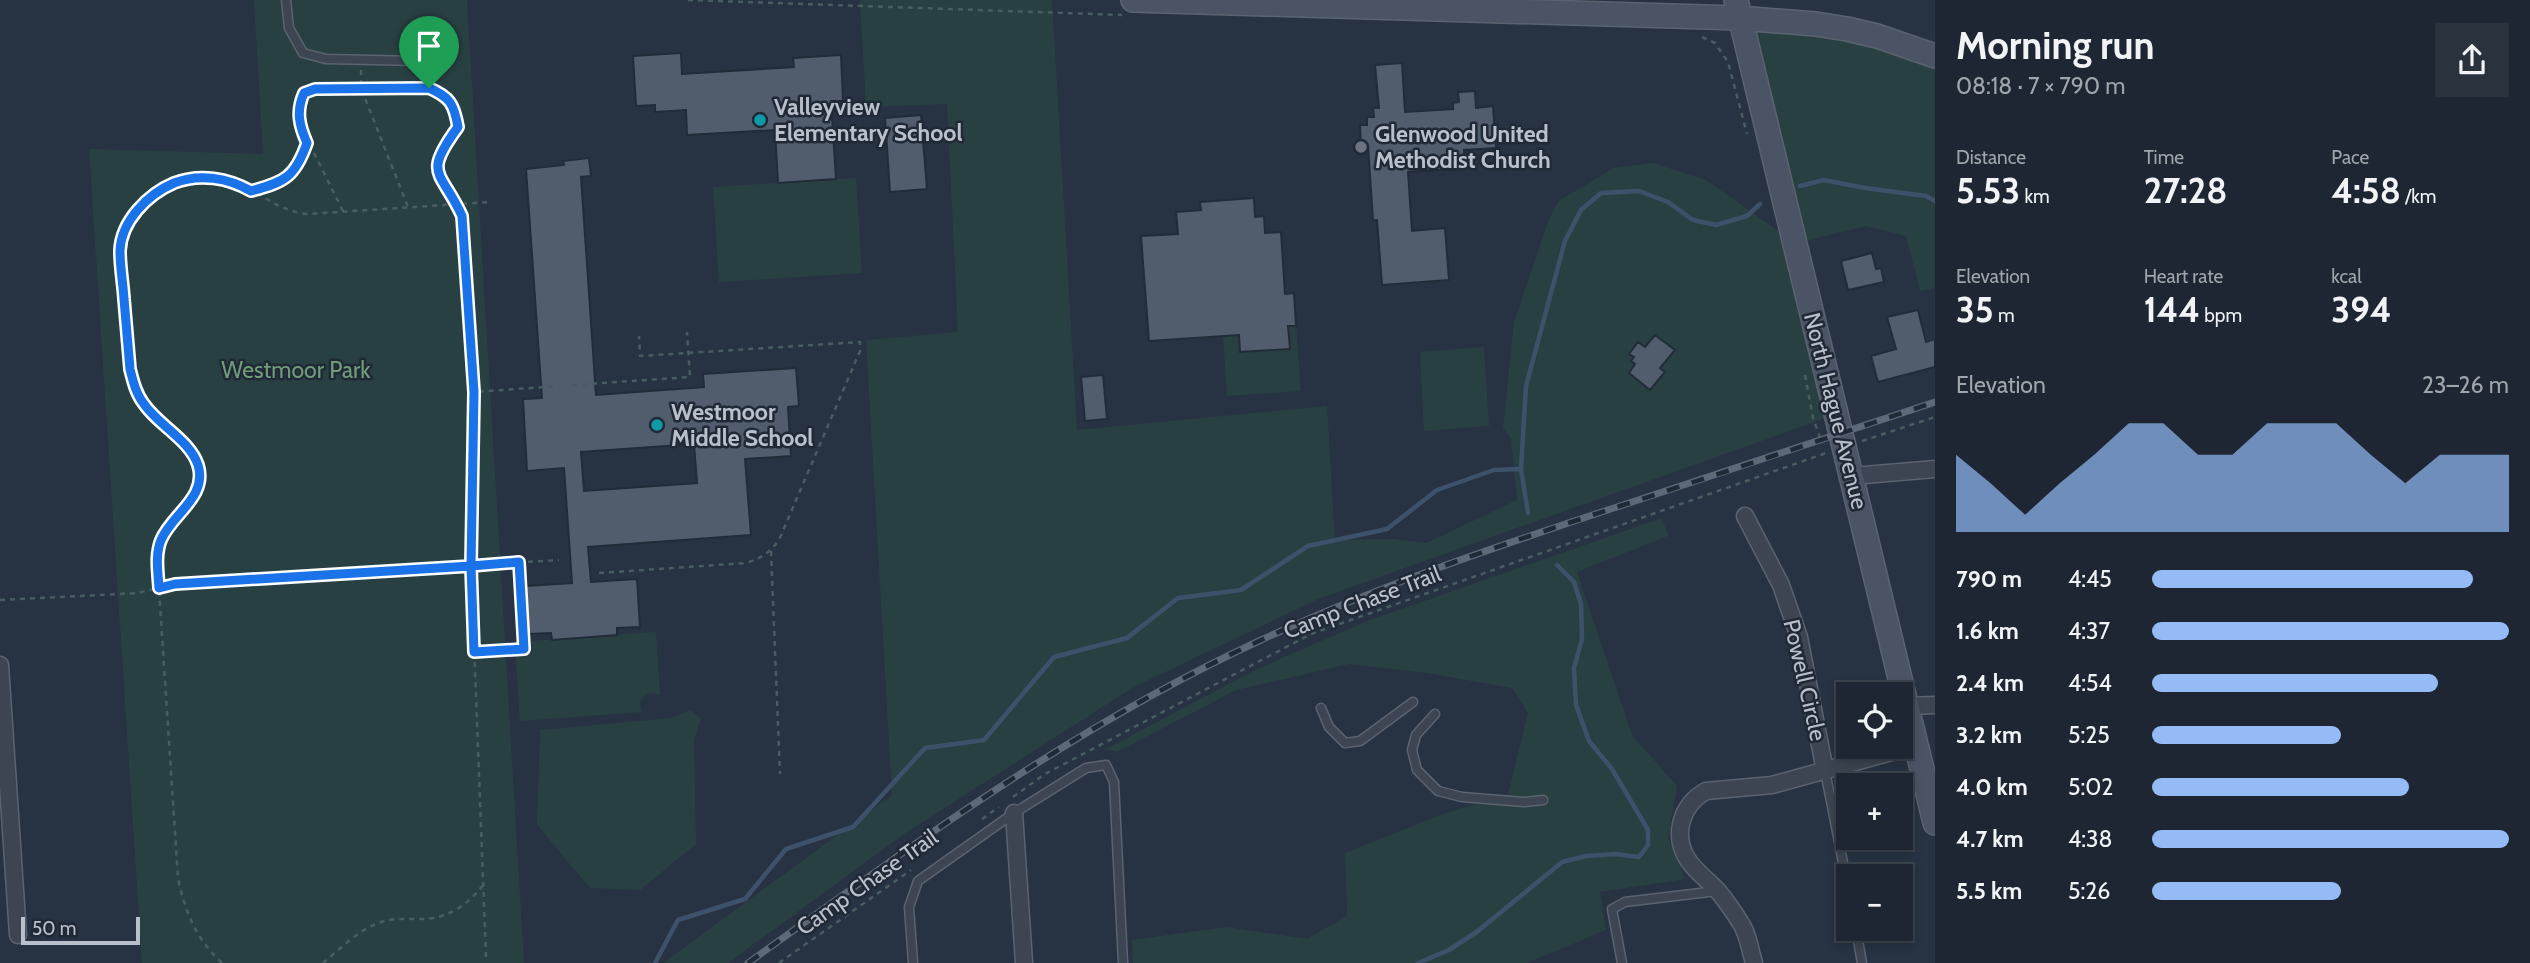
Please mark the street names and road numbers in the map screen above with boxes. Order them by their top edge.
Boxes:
street label: North Hague Avenue [1798,310,1874,512]
street label: Camp Chase Trail [1279,559,1445,645]
street label: Powell Circle [1777,616,1833,744]
street label: Camp Chase Trail [791,823,944,941]

